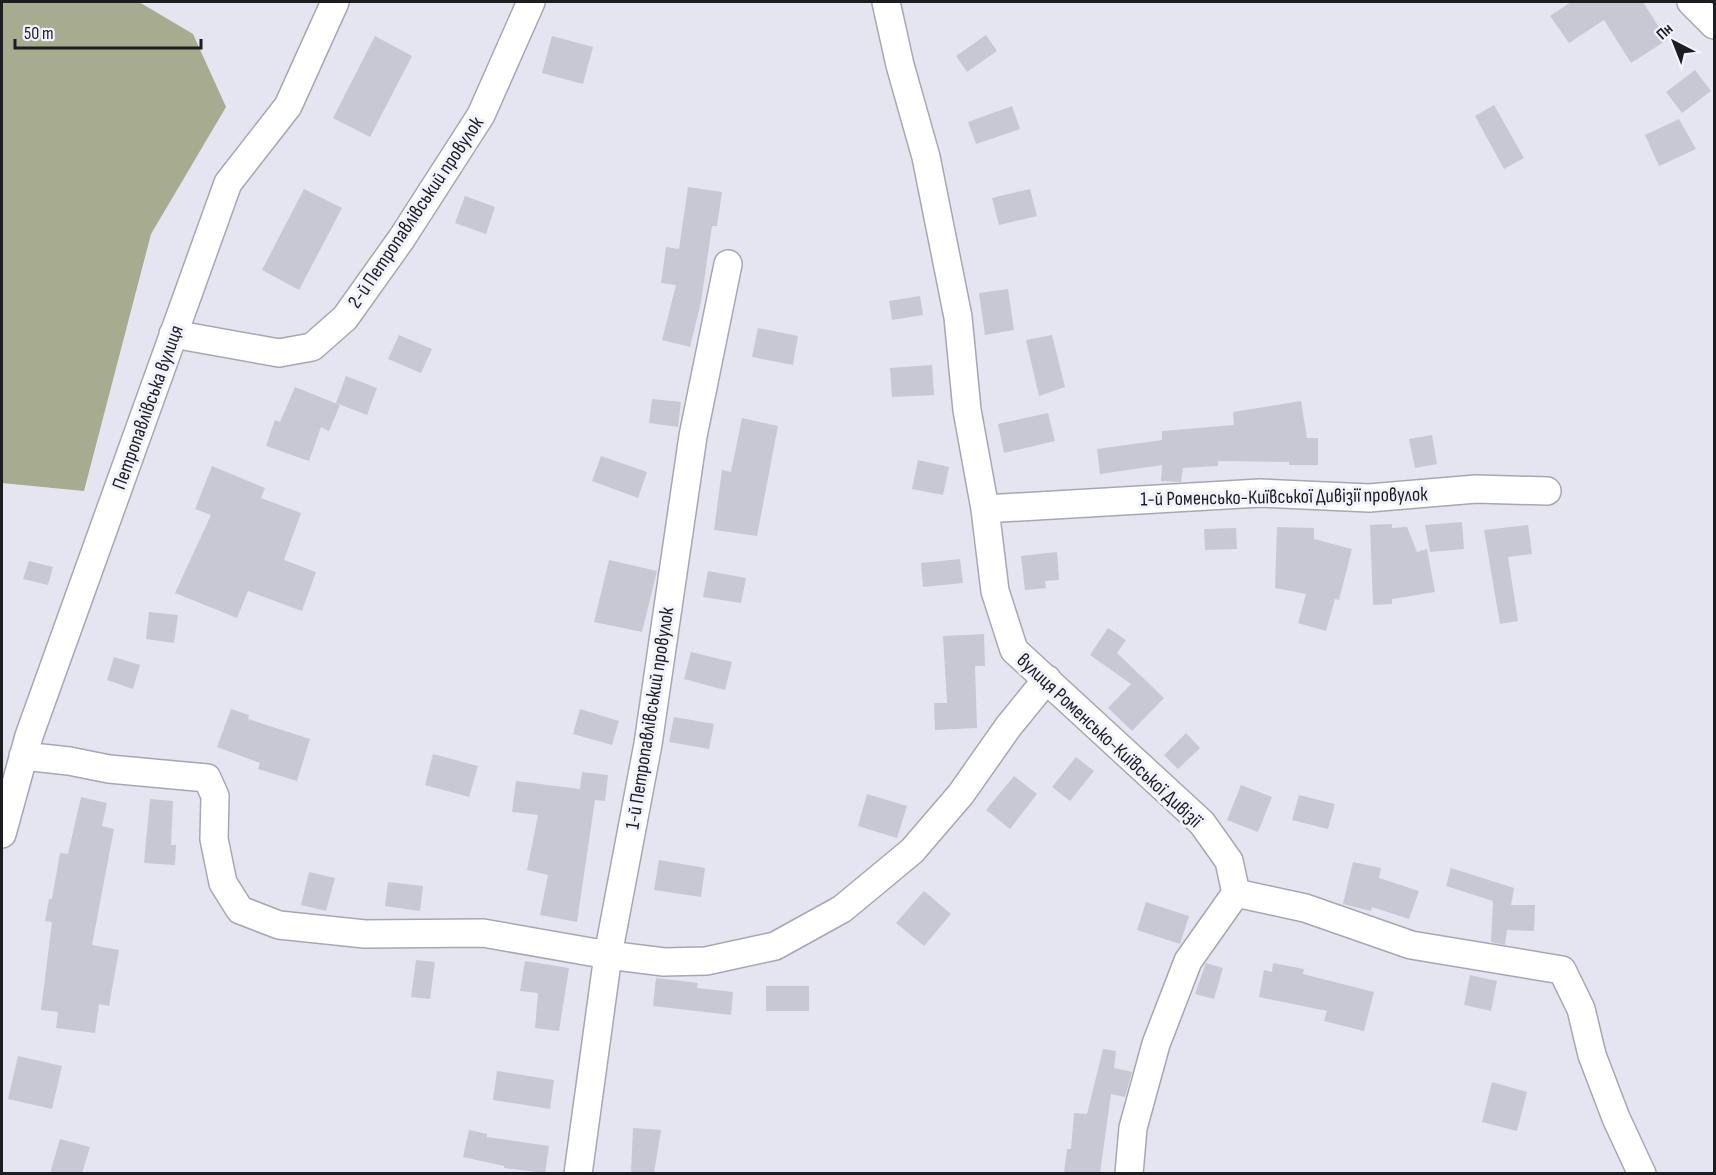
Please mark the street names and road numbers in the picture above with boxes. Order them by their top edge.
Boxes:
street label: 2-й Петропавлівський провулок [343,112,489,313]
street label: Петропавлівська вулиця [107,322,189,493]
street label: 1-й Роменсько-Київської Дивізії провулок [1140,482,1428,512]
street label: 1-й Петропавлівський провулок [621,605,679,831]
street label: вулиця Роменсько-Київської Дивізії [1012,648,1208,834]

